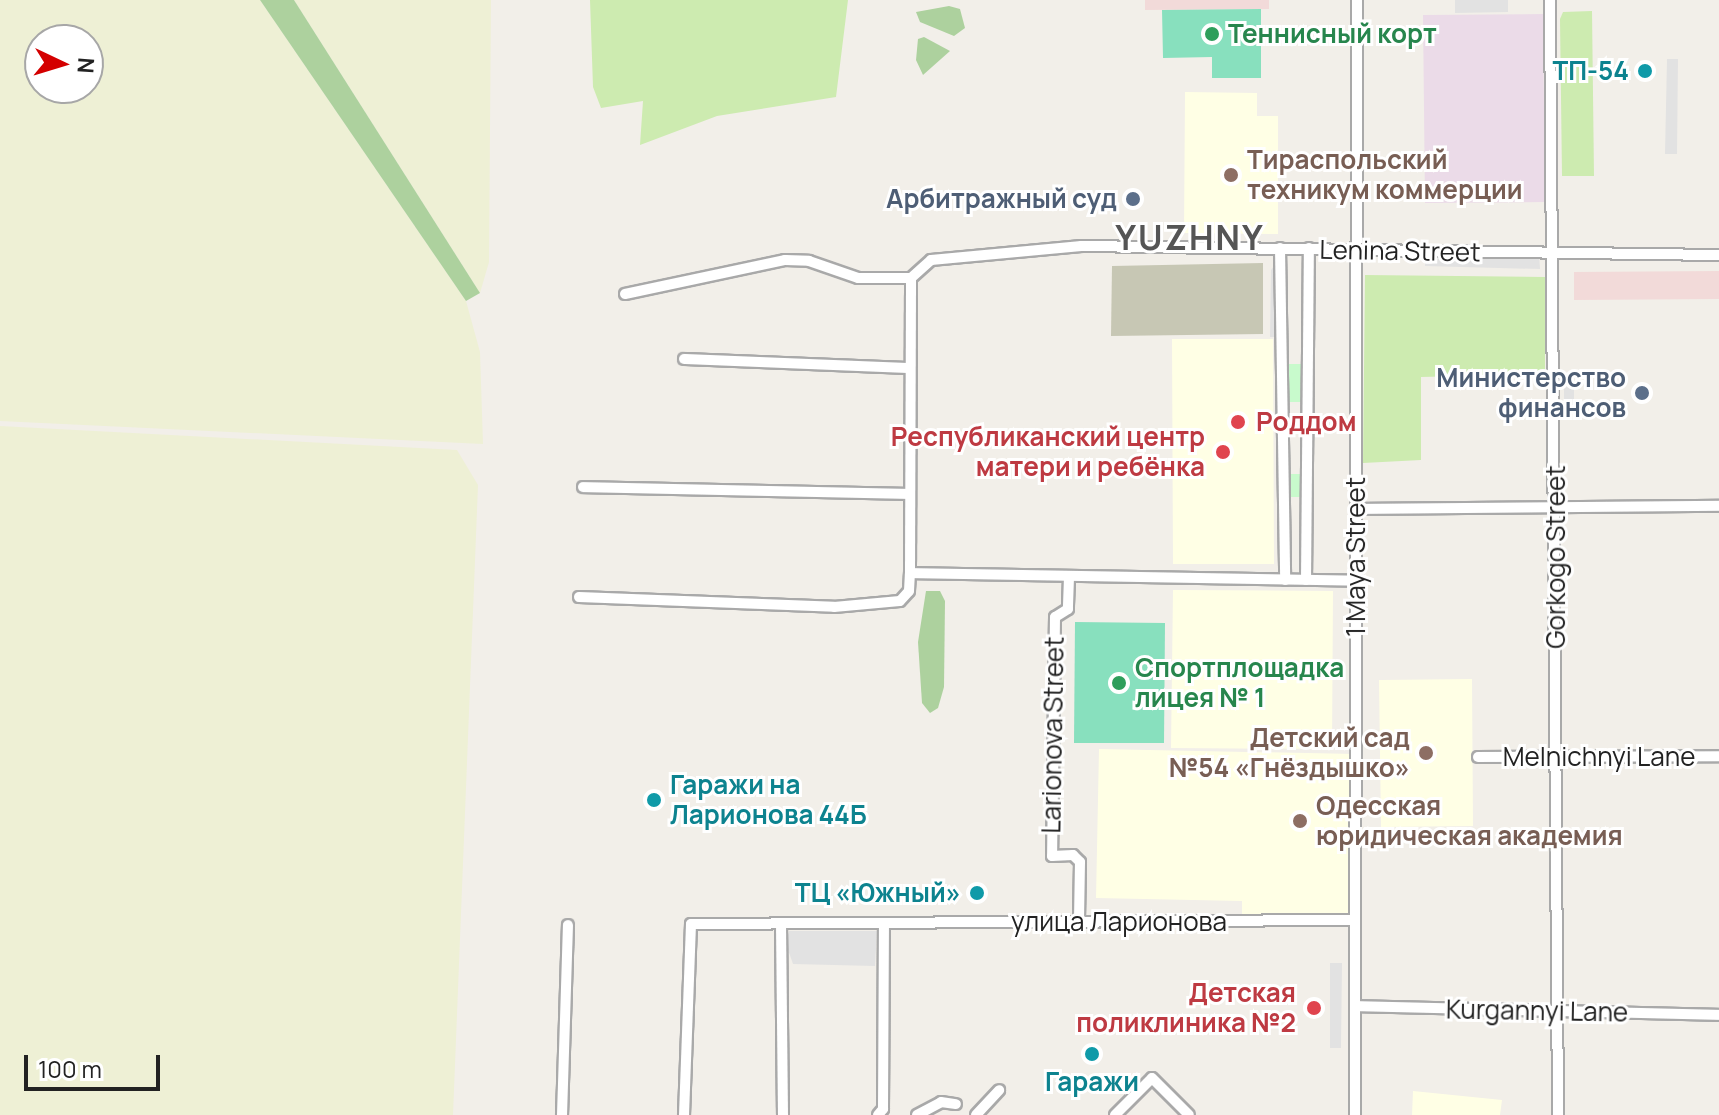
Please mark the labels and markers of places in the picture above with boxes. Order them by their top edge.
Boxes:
place label: Теннисный корт [1228,18,1437,50]
marker: Теннисный корт [1203,25,1221,43]
place label: ТП-54 [1552,55,1629,87]
marker: ТП-54 [1636,62,1654,80]
place label: Тираспольский техникум коммерции [1247,144,1523,206]
marker: Тираспольский техникум коммерции [1222,166,1240,184]
place label: Арбитражный суд [886,183,1117,215]
marker: Арбитражный суд [1124,190,1142,208]
place label: Министерство финансов [1436,362,1626,424]
marker: Министерство финансов [1633,384,1651,402]
place label: Роддом [1256,406,1357,438]
marker: Роддом [1227,411,1249,433]
place label: Республиканский центр матери и ребёнка [891,421,1205,482]
marker: Республиканский центр матери и ребёнка [1212,441,1234,463]
place label: Спортплощадка лицея № 1 [1135,652,1344,714]
marker: Спортплощадка лицея № 1 [1110,674,1128,692]
place label: Детский сад №54 «Гнёздышко» [1169,722,1410,784]
marker: Детский сад №54 «Гнёздышко» [1417,744,1435,762]
place label: Гаражи на Ларионова 44Б [670,769,867,830]
place label: Одесская юридическая академия [1316,790,1623,852]
marker: Гаражи на Ларионова 44Б [645,791,663,809]
marker: Одесская юридическая академия [1291,812,1309,830]
place label: ТЦ «Южный» [795,877,961,909]
marker: ТЦ «Южный» [968,884,986,902]
place label: Детская поликлиника №2 [1076,977,1296,1038]
marker: Детская поликлиника №2 [1303,997,1325,1019]
marker: Гаражи [1083,1045,1101,1063]
place label: Гаражи [1045,1066,1139,1098]

